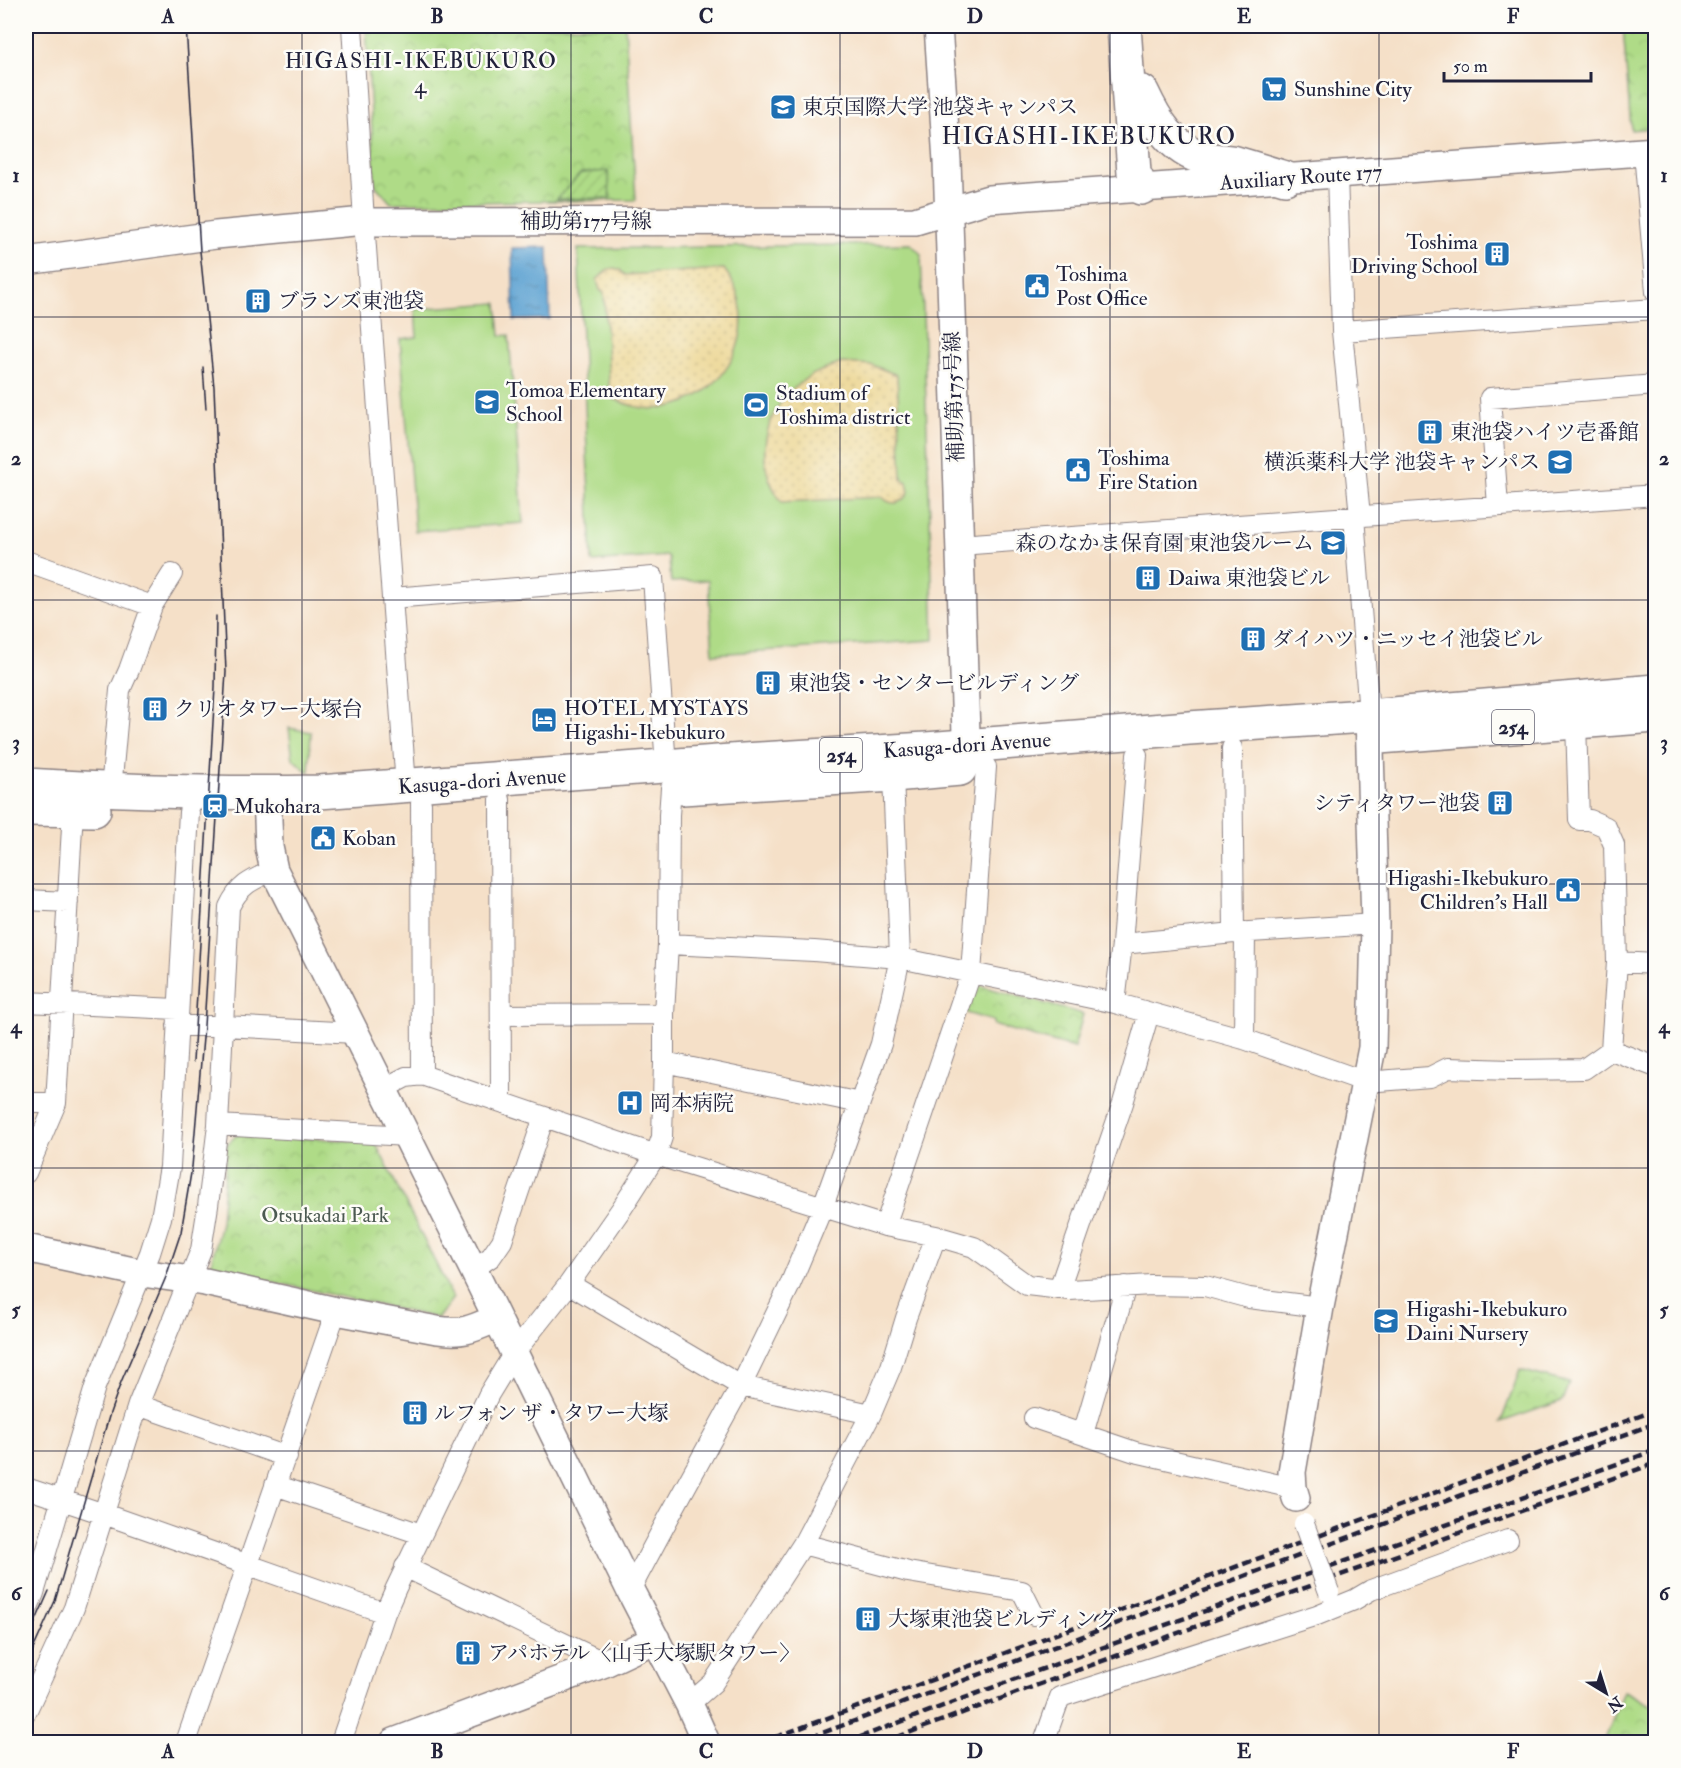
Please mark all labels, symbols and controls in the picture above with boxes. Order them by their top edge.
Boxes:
text: A [161,4,175,29]
text: B [430,4,444,29]
text: C [699,4,713,29]
text: D [967,4,983,29]
text: E [1237,4,1252,29]
text: F [1507,4,1520,29]
scale bar [1444,45,1591,83]
district label: HIGASHI-IKEBUKURO 4 [285,47,557,100]
text: 50 m [1453,55,1488,78]
supermarket icon: Sunshine City [1259,74,1289,104]
place label: Sunshine City [1294,76,1413,103]
school or university icon: 東京国際大学 池袋キャンパス [768,92,798,122]
place label: 東京国際大学 池袋キャンパス [802,94,1078,121]
district label: HIGASHI-IKEBUKURO [941,121,1237,152]
street label: Auxiliary Route 177 [1218,158,1383,197]
text: 1 [12,163,20,188]
text: 1 [1660,163,1668,188]
street label: 補助第177号線 [520,208,652,235]
place label: Toshima Driving School [1351,229,1479,280]
building icon: Toshima Driving School [1482,239,1512,269]
place label: Toshima Post Office [1056,261,1148,312]
public building icon: Toshima Post Office [1022,271,1052,301]
building icon: ブランズ東池袋 [243,286,273,316]
place label: ブランズ東池袋 [278,288,424,315]
street label: 補助第175号線 [939,331,970,463]
place label: Tomoa Elementary School [506,377,667,428]
place label: Stadium of Toshima district [776,380,911,431]
school or university icon: Tomoa Elementary School [472,387,502,417]
sports icon: Stadium of Toshima district [741,390,771,420]
building icon: 東池袋ハイツ壱番館 [1415,417,1445,447]
place label: 東池袋ハイツ壱番館 [1450,419,1639,446]
place label: Toshima Fire Station [1098,445,1198,496]
text: 2 [11,446,21,471]
text: 2 [1659,446,1669,471]
school or university icon: 横浜薬科大学 池袋キャンパス [1545,447,1575,477]
place label: 横浜薬科大学 池袋キャンパス [1264,449,1540,476]
public building icon: Toshima Fire Station [1063,455,1093,485]
school or university icon: 森のなかま保育園 東池袋ルーム [1318,528,1348,558]
place label: 森のなかま保育園 東池袋ルーム [1016,530,1314,557]
building icon: Daiwa 東池袋ビル [1133,563,1163,593]
place label: Daiwa 東池袋ビル [1168,565,1330,592]
building icon: ダイハツ・ニッセイ池袋ビル [1238,624,1268,654]
place label: ダイハツ・ニッセイ池袋ビル [1272,626,1543,653]
building icon: 東池袋・センタービルディング [753,668,783,698]
place label: 東池袋・センタービルディング [788,670,1079,697]
building icon: クリオタワー大塚台 [140,694,170,724]
place label: HOTEL MYSTAYS Higashi-Ikebukuro [564,695,749,746]
place label: クリオタワー大塚台 [174,696,363,723]
hotel icon: HOTEL MYSTAYS Higashi-Ikebukuro [529,705,559,735]
road number: 254 [1492,710,1534,744]
street label: Kasuga-dori Avenue [882,726,1052,765]
text: 3 [12,730,20,755]
text: 3 [1660,730,1668,755]
road number: 254 [820,738,862,772]
street label: Kasuga-dori Avenue [397,762,567,801]
building icon: シティタワー池袋 [1485,788,1515,818]
place label: シティタワー池袋 [1314,790,1480,817]
station icon: Mukohara [200,791,230,821]
place label: Mukohara [234,793,321,820]
public building icon: Koban [308,823,338,853]
place label: Koban [342,825,396,852]
place label: Higashi-Ikebukuro Children's Hall [1387,865,1549,916]
public building icon: Higashi-Ikebukuro Children's Hall [1553,875,1583,905]
text: 4 [10,1014,23,1039]
text: 4 [1658,1014,1671,1039]
hospital icon: 岡本病院 [615,1088,645,1118]
place label: 岡本病院 [650,1090,734,1117]
park label: Otsukadai Park [261,1202,389,1229]
place label: Higashi-Ikebukuro Daini Nursery [1406,1296,1567,1347]
text: 5 [12,1297,22,1322]
text: 5 [1660,1297,1670,1322]
school or university icon: Higashi-Ikebukuro Daini Nursery [1371,1306,1401,1336]
building icon: ルフォン ザ・タワー大塚 [400,1398,430,1428]
place label: ルフォン ザ・タワー大塚 [434,1400,668,1427]
text: 6 [11,1581,23,1606]
text: 6 [1659,1581,1671,1606]
building icon: 大塚東池袋ビルディング [853,1604,883,1634]
place label: 大塚東池袋ビルディング [888,1606,1117,1633]
building icon: アパホテル〈山手大塚駅タワー〉 [453,1638,483,1668]
place label: アパホテル〈山手大塚駅タワー〉 [488,1640,800,1667]
north arrow [1576,1663,1636,1723]
text: N [1602,1691,1627,1717]
text: A [161,1739,175,1764]
text: B [430,1739,444,1764]
text: C [699,1739,713,1764]
text: D [967,1739,983,1764]
text: E [1237,1739,1252,1764]
text: F [1507,1739,1520,1764]

